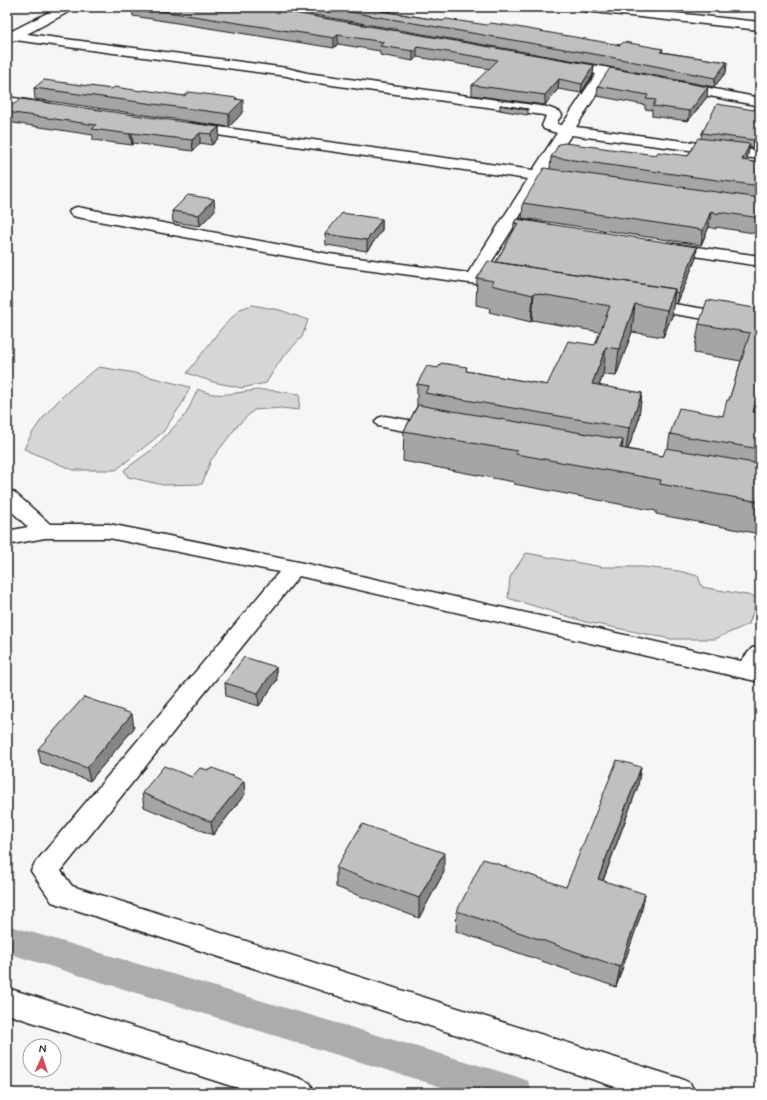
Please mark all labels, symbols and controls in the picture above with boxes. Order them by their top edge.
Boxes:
north arrow [22,1038,62,1078]
text: N [38,1042,46,1056]

